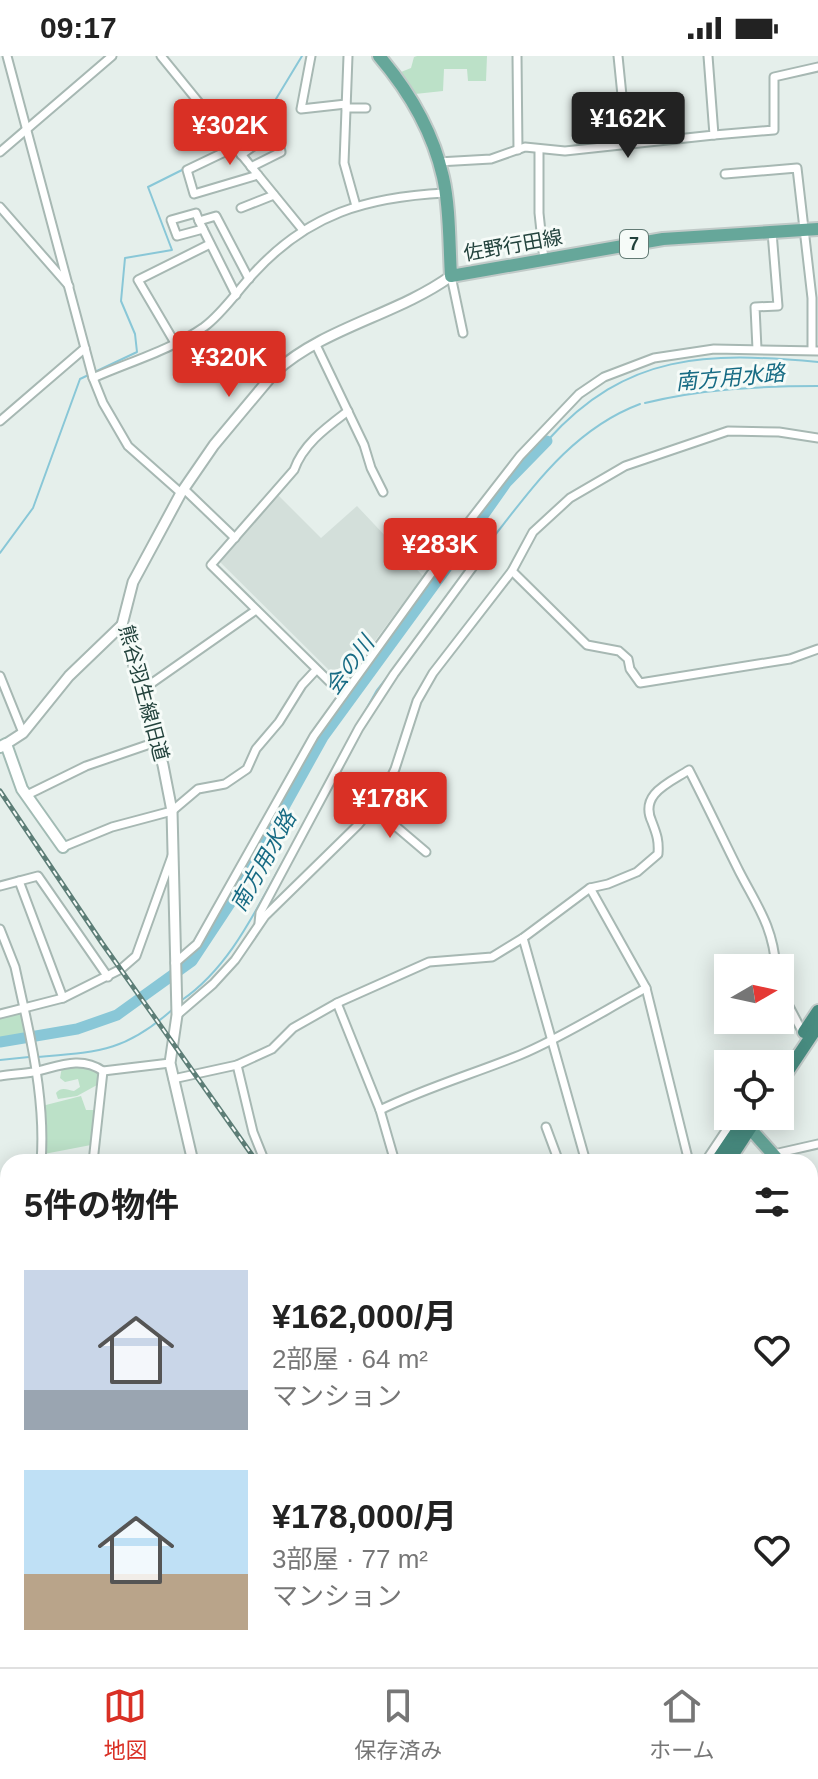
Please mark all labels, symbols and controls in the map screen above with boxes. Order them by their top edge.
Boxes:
text: 09:17 [40,11,117,44]
pin: ¥162K [572,92,684,160]
pin: ¥302K [174,99,286,167]
text: ¥162K [590,103,666,133]
text: ¥302K [192,110,268,140]
street label: 佐野行田線 [462,225,564,265]
road number: 7 [620,230,648,258]
pin: ¥320K [173,331,285,399]
text: ¥320K [191,342,267,372]
water label: 南方用水路 [674,360,788,395]
pin: ¥283K [384,518,496,586]
text: ¥283K [402,529,478,559]
street label: 熊谷羽生線旧道 [115,623,173,763]
water label: 会の川 [320,630,380,699]
pin: ¥178K [334,772,446,840]
text: ¥178K [352,783,428,813]
water label: 南方用水路 [226,805,302,915]
north arrow [714,954,794,1034]
map controls [714,954,794,1130]
button: locate [714,1050,794,1130]
icon: filters [750,1180,794,1224]
text: 5件の物件 [24,1186,179,1224]
text: ¥162,000/月 [272,1297,457,1335]
icon: home [88,1302,184,1398]
icon: heart [750,1328,794,1372]
text: 2部屋 · 64 m² [272,1344,428,1374]
text: マンション [272,1381,402,1411]
text: ¥178,000/月 [272,1497,457,1535]
icon: home [88,1502,184,1598]
icon: heart [750,1528,794,1572]
text: 3部屋 · 77 m² [272,1544,428,1574]
text: マンション [272,1581,402,1611]
tab: 地図 [103,1684,147,1764]
tab: 保存済み [354,1684,442,1764]
tab: ホーム [649,1684,715,1764]

